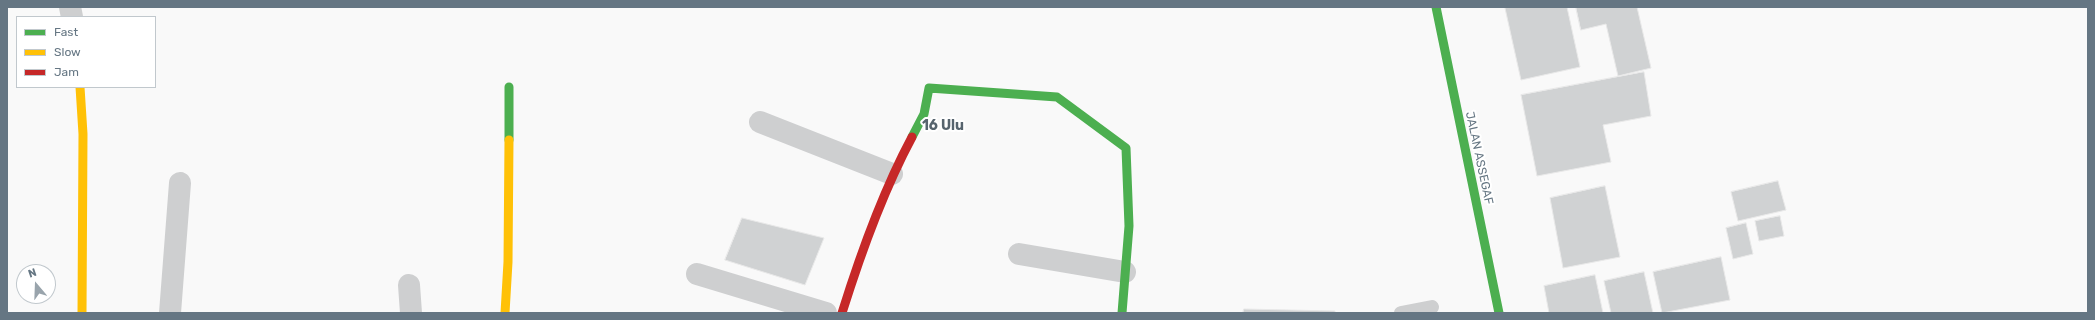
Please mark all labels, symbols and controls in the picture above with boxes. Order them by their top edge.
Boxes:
legend [16,16,156,88]
text: Fast [54,25,78,39]
text: Slow [54,45,81,59]
text: Jam [54,65,79,79]
street label: JALAN ASSEGAF [1462,110,1496,206]
district label: 16 Ulu [922,118,964,134]
north arrow [16,264,56,304]
text: N [26,266,38,281]

